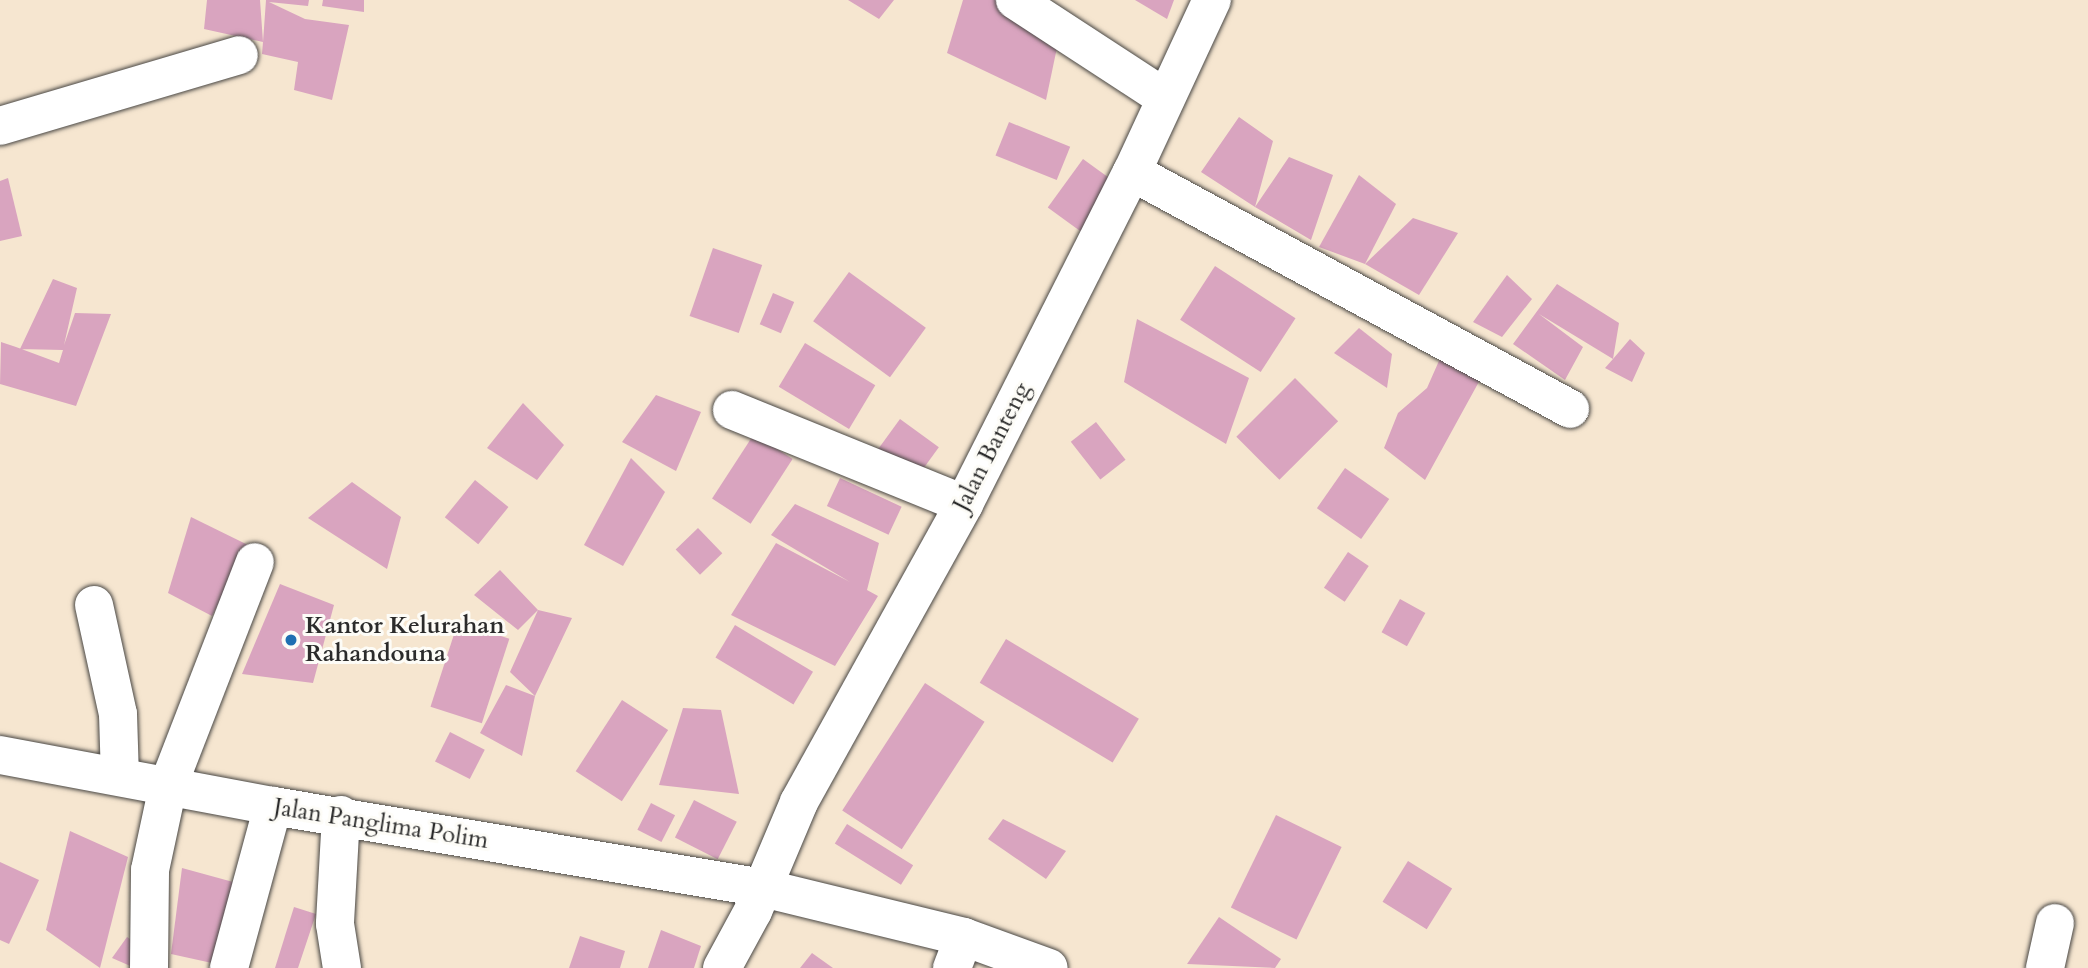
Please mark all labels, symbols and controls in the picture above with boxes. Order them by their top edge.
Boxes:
street label: Jalan Banteng [947,378,1037,516]
place label: Kantor Kelurahan Rahandouna [305,612,505,668]
marker: Kantor Kelurahan Rahandouna [283,632,299,648]
street label: Jalan Panglima Polim [272,793,490,855]

